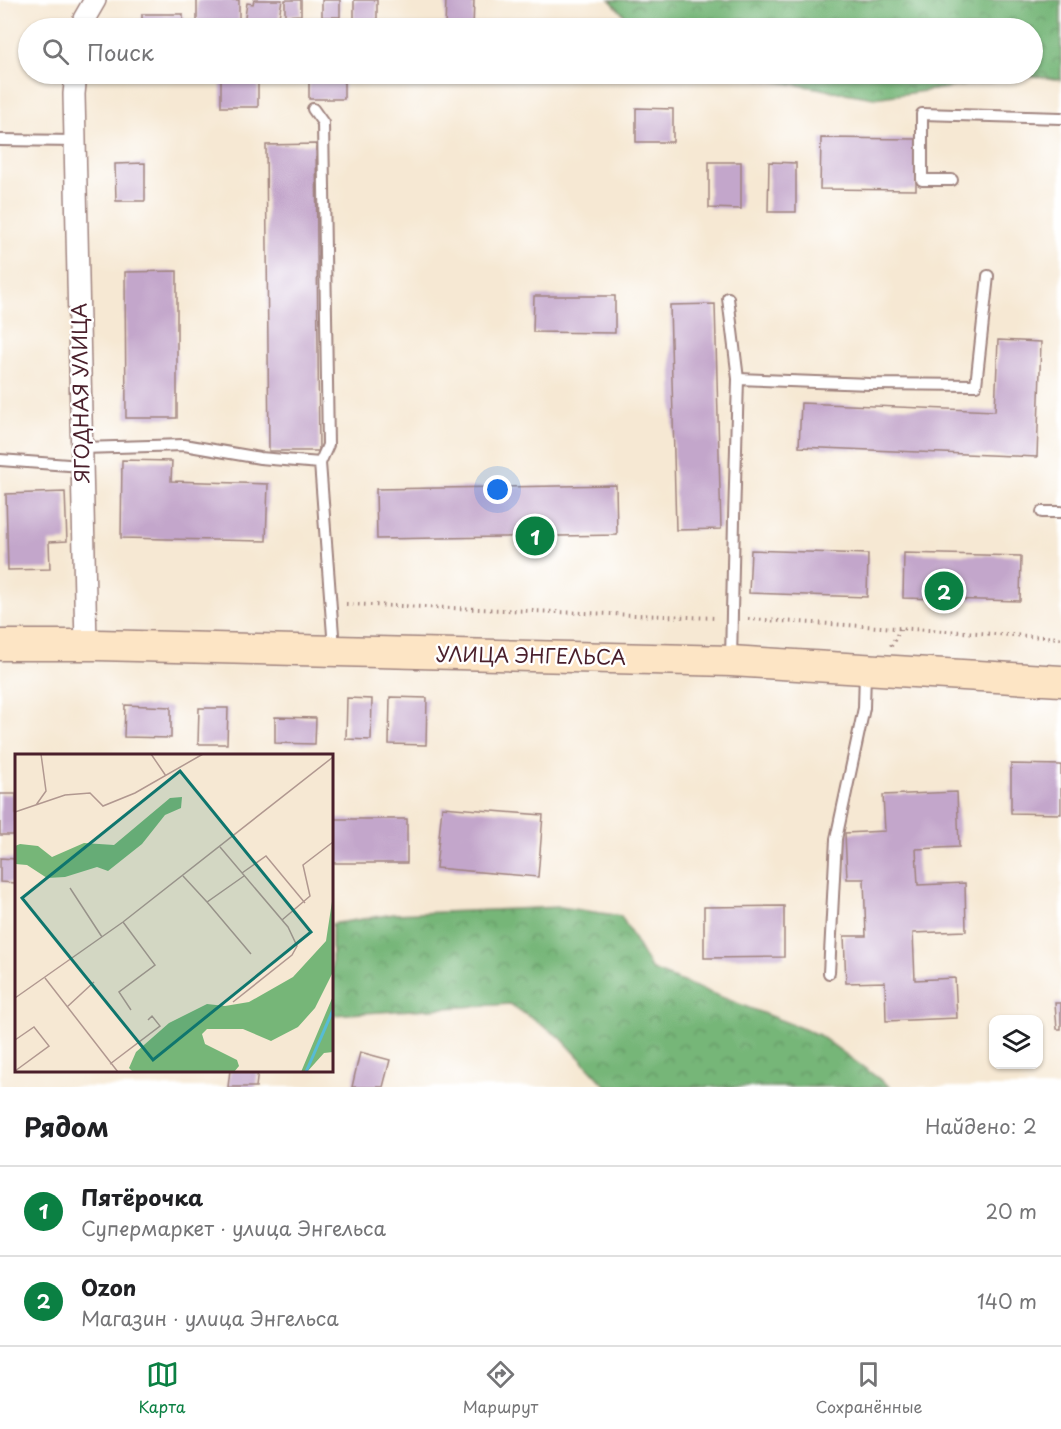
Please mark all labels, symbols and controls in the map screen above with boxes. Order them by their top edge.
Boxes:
search box [18,18,1043,84]
icon: search [39,35,72,68]
text: Поиск [87,35,154,68]
street label: ЯГОДНАЯ УЛИЦА [63,303,97,484]
your location [483,475,512,504]
pin: 1 [516,514,554,558]
pin: 2 [924,568,964,614]
street label: УЛИЦА ЭНГЕЛЬСА [436,638,626,672]
inset map [15,754,333,1072]
map controls [989,1015,1043,1069]
button: layers [989,1015,1043,1069]
text: Рядом [24,1107,109,1146]
text: Найдено: 2 [925,1111,1037,1141]
text: Пятёрочка [81,1180,203,1213]
text: 1 [39,1196,48,1226]
text: 20 m [985,1196,1037,1226]
text: Супермаркет · улица Энгельса [81,1213,386,1243]
text: Ozon [81,1270,136,1303]
text: 2 [36,1286,51,1316]
text: 140 m [977,1286,1037,1316]
text: Магазин · улица Энгельса [81,1303,339,1333]
tab: Карта [139,1358,186,1418]
tab: Маршрут [463,1358,538,1418]
tab: Сохранённые [815,1358,922,1418]

